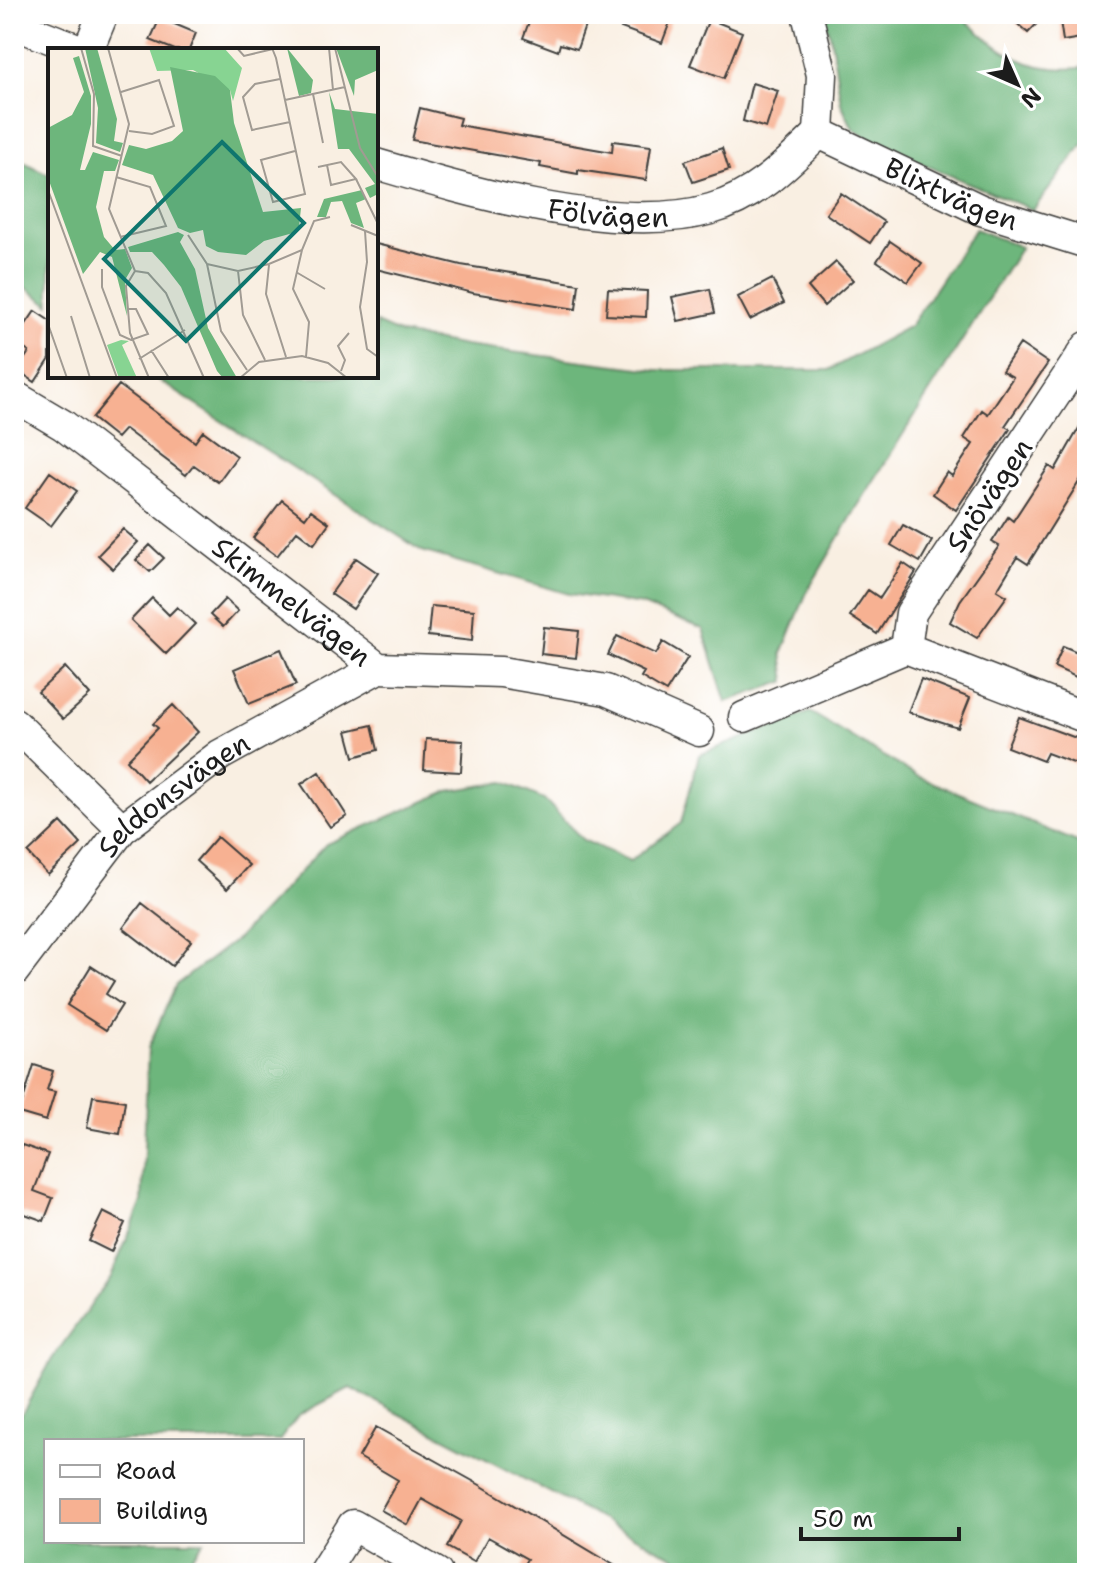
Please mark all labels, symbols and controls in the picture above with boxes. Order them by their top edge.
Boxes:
north arrow [977,44,1057,124]
inset map [48,48,378,378]
text: N [1014,81,1047,114]
street label: Blixtvägen [879,148,1022,239]
street label: Fölvägen [545,189,669,236]
street label: Snövägen [937,430,1041,560]
street label: Skimmelvägen [205,528,379,675]
street label: Seldonsvägen [88,723,256,865]
legend [44,1439,304,1543]
text: Road [116,1455,176,1487]
scale bar [801,1491,959,1541]
text: Building [116,1495,208,1527]
text: 50 m [813,1503,873,1535]

